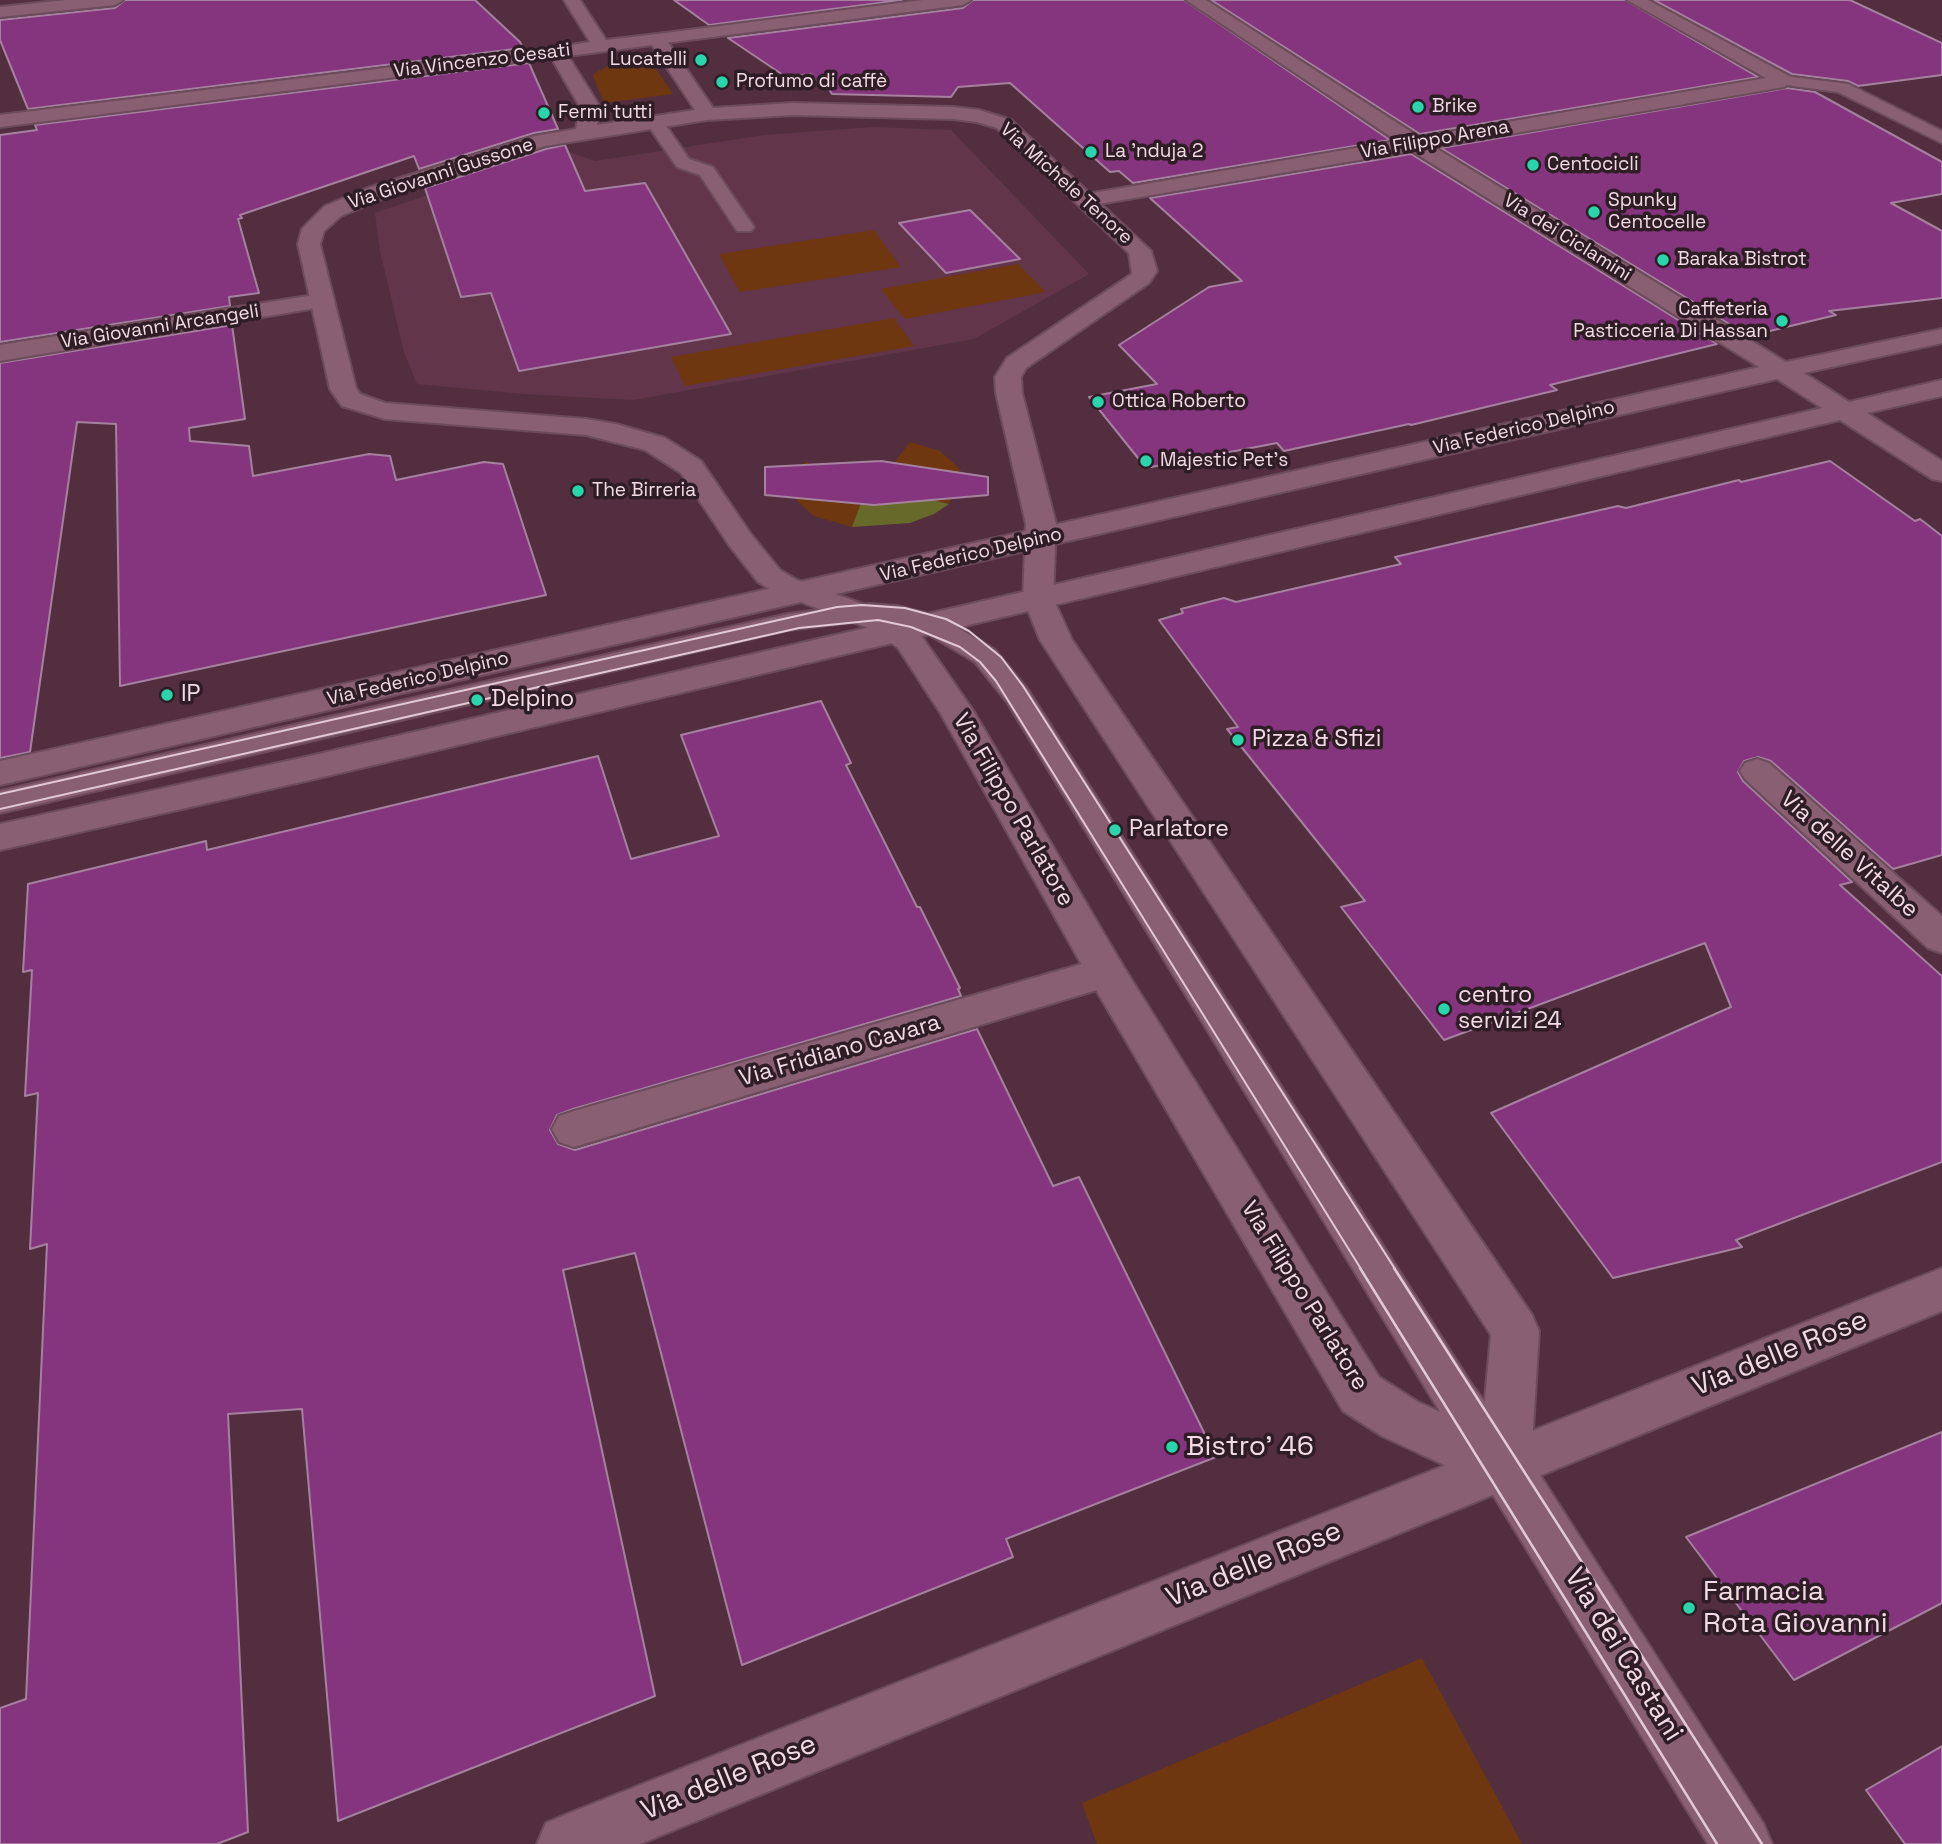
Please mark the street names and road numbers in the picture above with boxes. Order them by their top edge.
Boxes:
street label: Via Vincenzo Cesati [392,39,572,83]
street label: Via Filippo Arena [1359,116,1511,164]
street label: Via Michele Tenore [995,119,1137,249]
street label: Via Giovanni Gussone [346,133,536,215]
street label: Via dei Ciclamini [1499,190,1635,286]
street label: Via Giovanni Arcangeli [59,300,261,354]
street label: Via Federico Delpino [1431,396,1617,460]
street label: Via Federico Delpino [878,523,1064,587]
street label: Via Federico Delpino [325,647,511,711]
street label: Via Filippo Parlatore [947,709,1079,911]
street label: Via delle Vitalbe [1774,786,1924,924]
street label: Via Fridiano Cavara [736,1009,944,1093]
street label: Via Filippo Parlatore [1235,1196,1373,1396]
street label: Via delle Rose [1688,1304,1872,1404]
street label: Via delle Rose [1162,1515,1346,1615]
street label: Via dei Castani [1556,1562,1690,1748]
street label: Via delle Rose [637,1728,821,1828]

